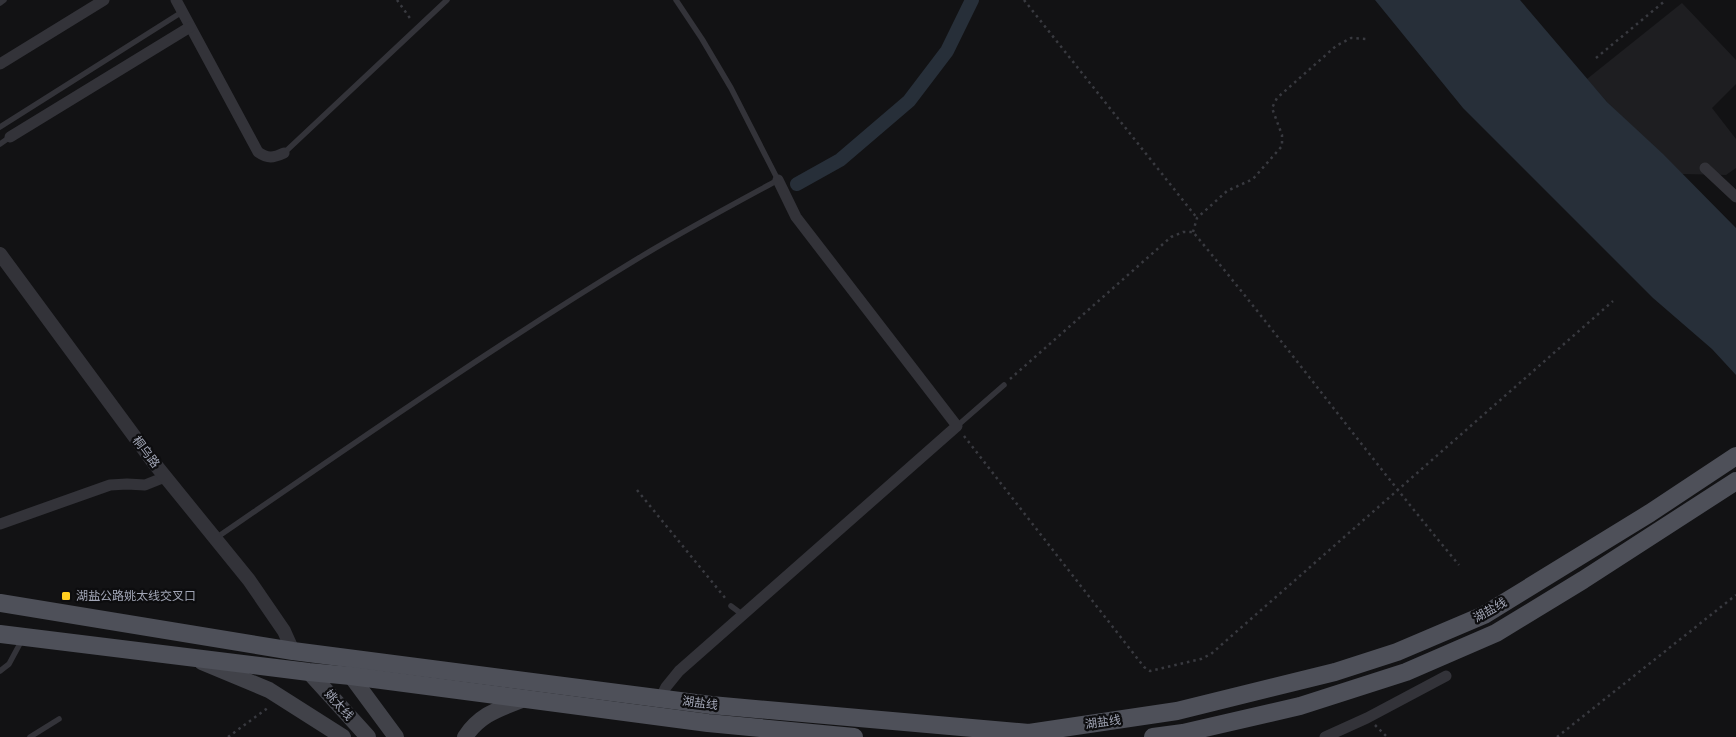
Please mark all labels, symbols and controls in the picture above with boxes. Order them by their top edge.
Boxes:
street label: 桐乌路 [130,433,162,471]
place label: 湖盐公路姚太线交叉口 [76,589,196,603]
marker: 湖盐公路姚太线交叉口 [60,590,72,602]
street label: 湖盐线 [1471,595,1509,625]
street label: 姚太线 [322,687,356,723]
street label: 湖盐线 [681,694,719,712]
street label: 湖盐线 [1084,713,1122,731]

